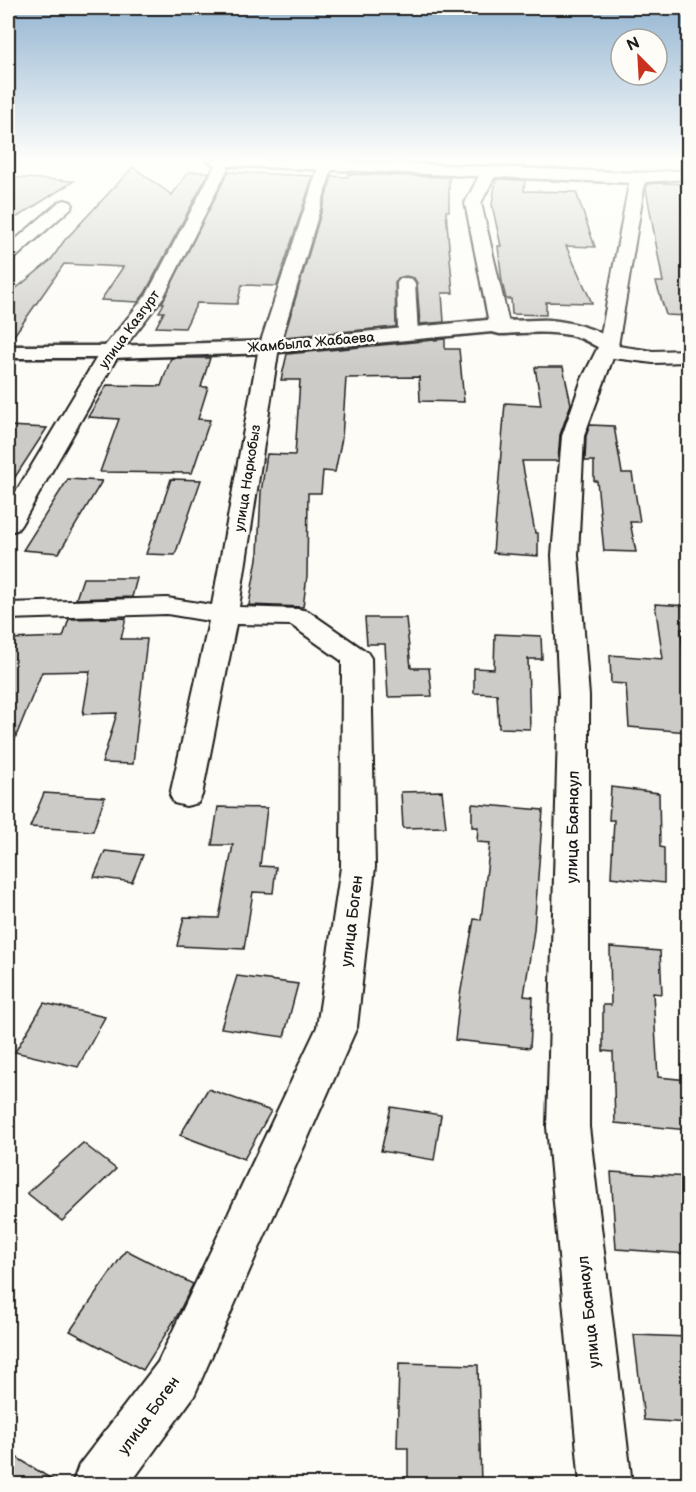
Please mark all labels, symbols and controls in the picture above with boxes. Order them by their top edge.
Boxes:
north arrow [609,27,669,87]
text: N [624,34,643,56]
street label: улица Казгурт [95,286,164,372]
street label: Жамбыла Жабаева [247,328,376,357]
street label: улица Наркобыз [231,423,264,533]
street label: улица Баянаул [563,770,584,884]
street label: улица Боген [337,874,368,968]
street label: улица Баянаул [574,1255,605,1369]
street label: улица Боген [114,1373,184,1459]

